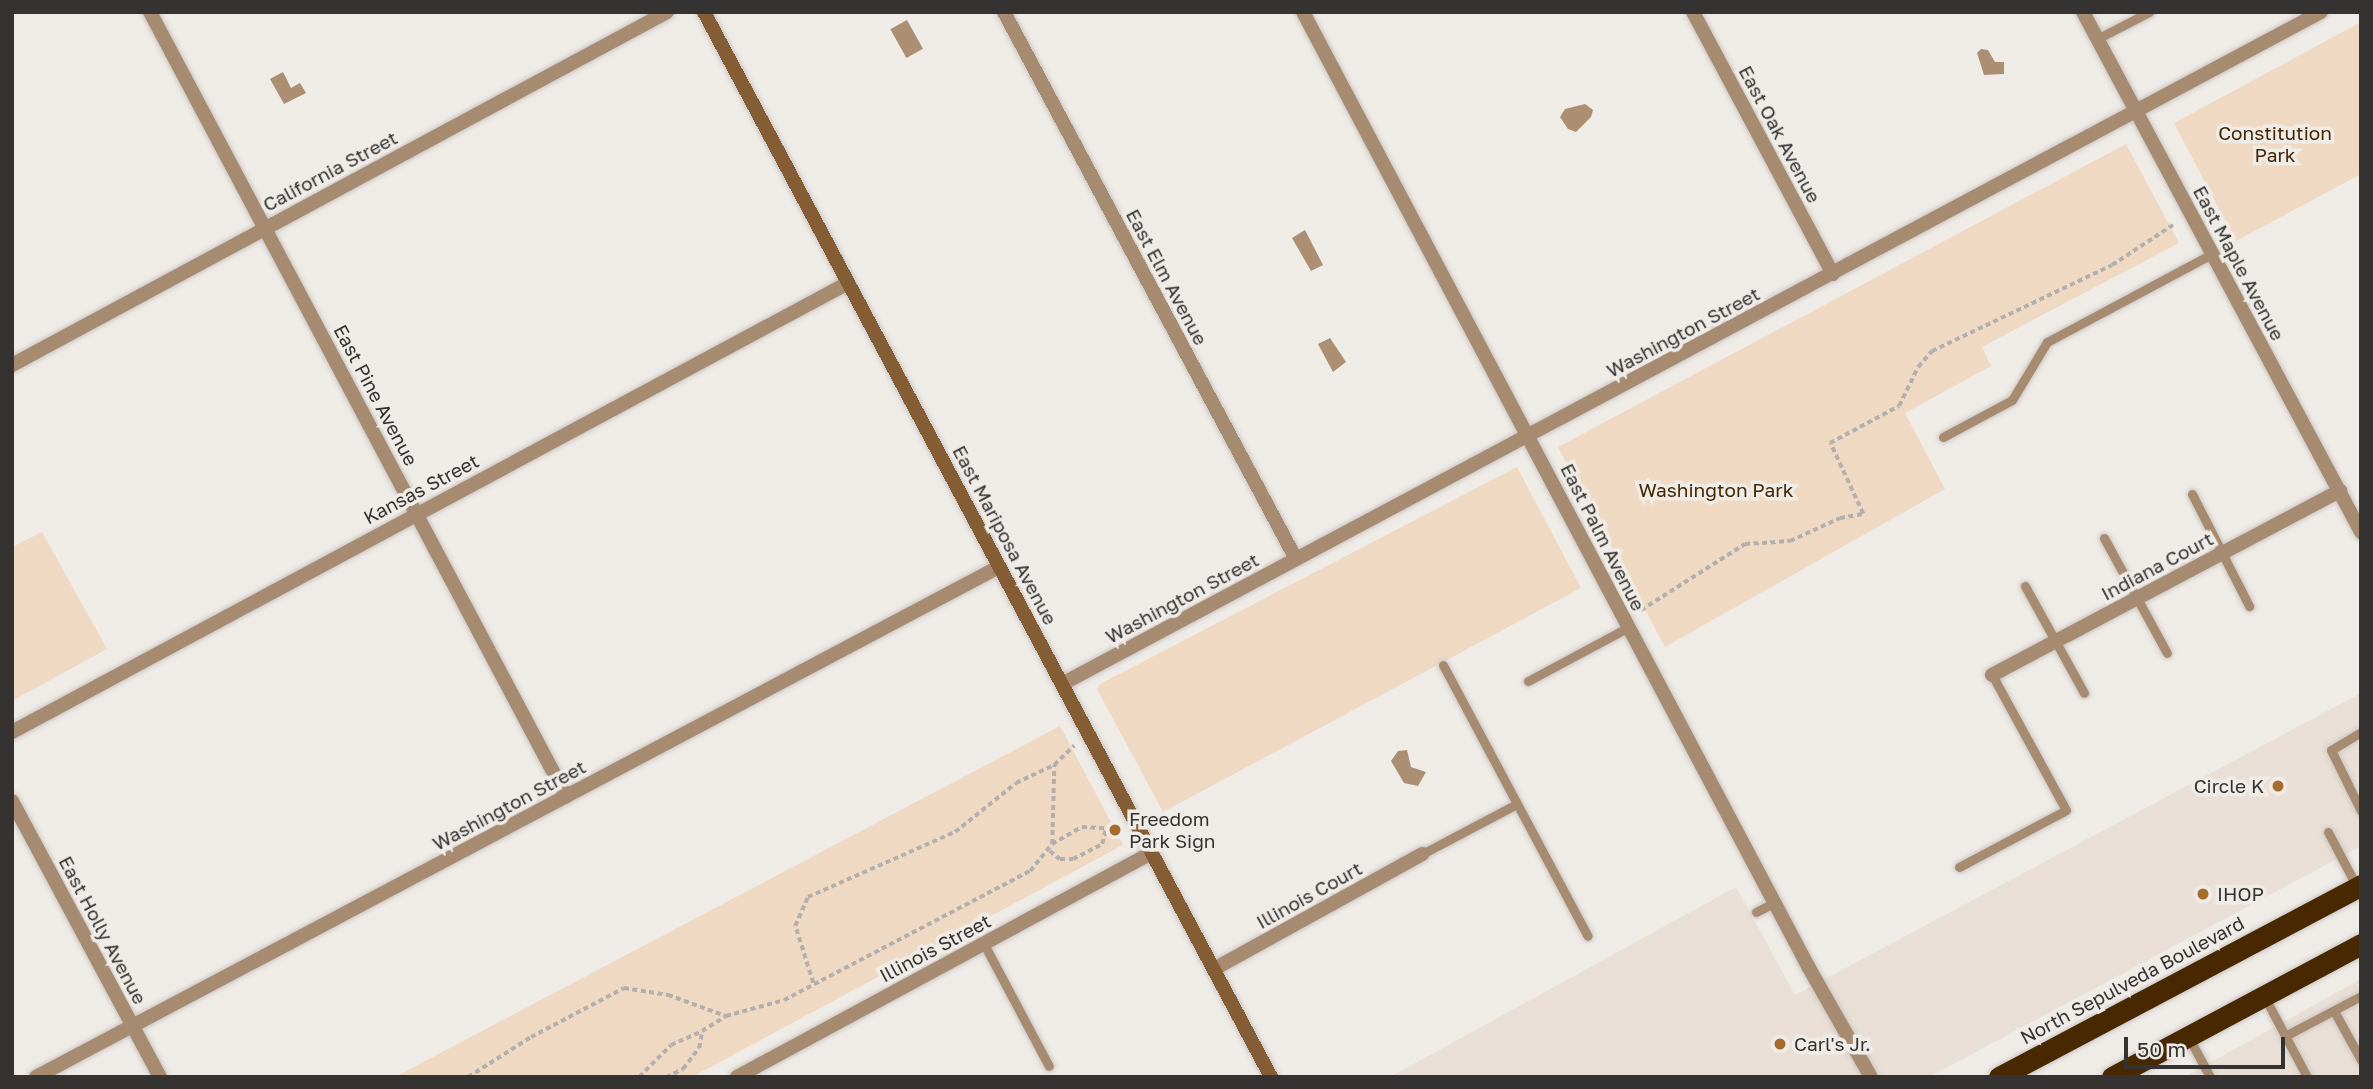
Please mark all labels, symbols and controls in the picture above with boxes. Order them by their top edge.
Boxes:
street label: East Oak Avenue [1734,62,1826,206]
park label: Constitution Park [2218,122,2332,166]
street label: California Street [259,126,401,216]
street label: East Maple Avenue [2189,182,2289,344]
street label: East Elm Avenue [1122,205,1212,349]
street label: Washington Street [1603,282,1763,382]
street label: East Pine Avenue [329,321,423,469]
street label: East Mariposa Avenue [948,441,1062,629]
street label: Kansas Street [359,449,483,529]
street label: East Palm Avenue [1556,460,1650,614]
park label: Washington Park [1638,479,1794,501]
street label: Indiana Court [2097,527,2217,605]
street label: Washington Street [1102,548,1262,648]
street label: Washington Street [429,755,589,855]
place label: Circle K [2194,775,2264,797]
marker: Circle K [2270,778,2286,794]
place label: Freedom Park Sign [1129,808,1216,852]
marker: Freedom Park Sign [1107,822,1123,838]
street label: East Holly Avenue [54,852,152,1008]
street label: Illinois Court [1252,857,1366,933]
place label: IHOP [2217,883,2264,905]
marker: IHOP [2195,886,2211,902]
street label: Illinois Street [876,909,994,987]
street label: North Sepulveda Boulevard [2016,911,2248,1049]
scale bar [2128,1023,2289,1066]
place label: Carl's Jr. [1794,1033,1871,1055]
marker: Carl's Jr. [1772,1036,1788,1052]
text: 50 m [2137,1036,2186,1062]

